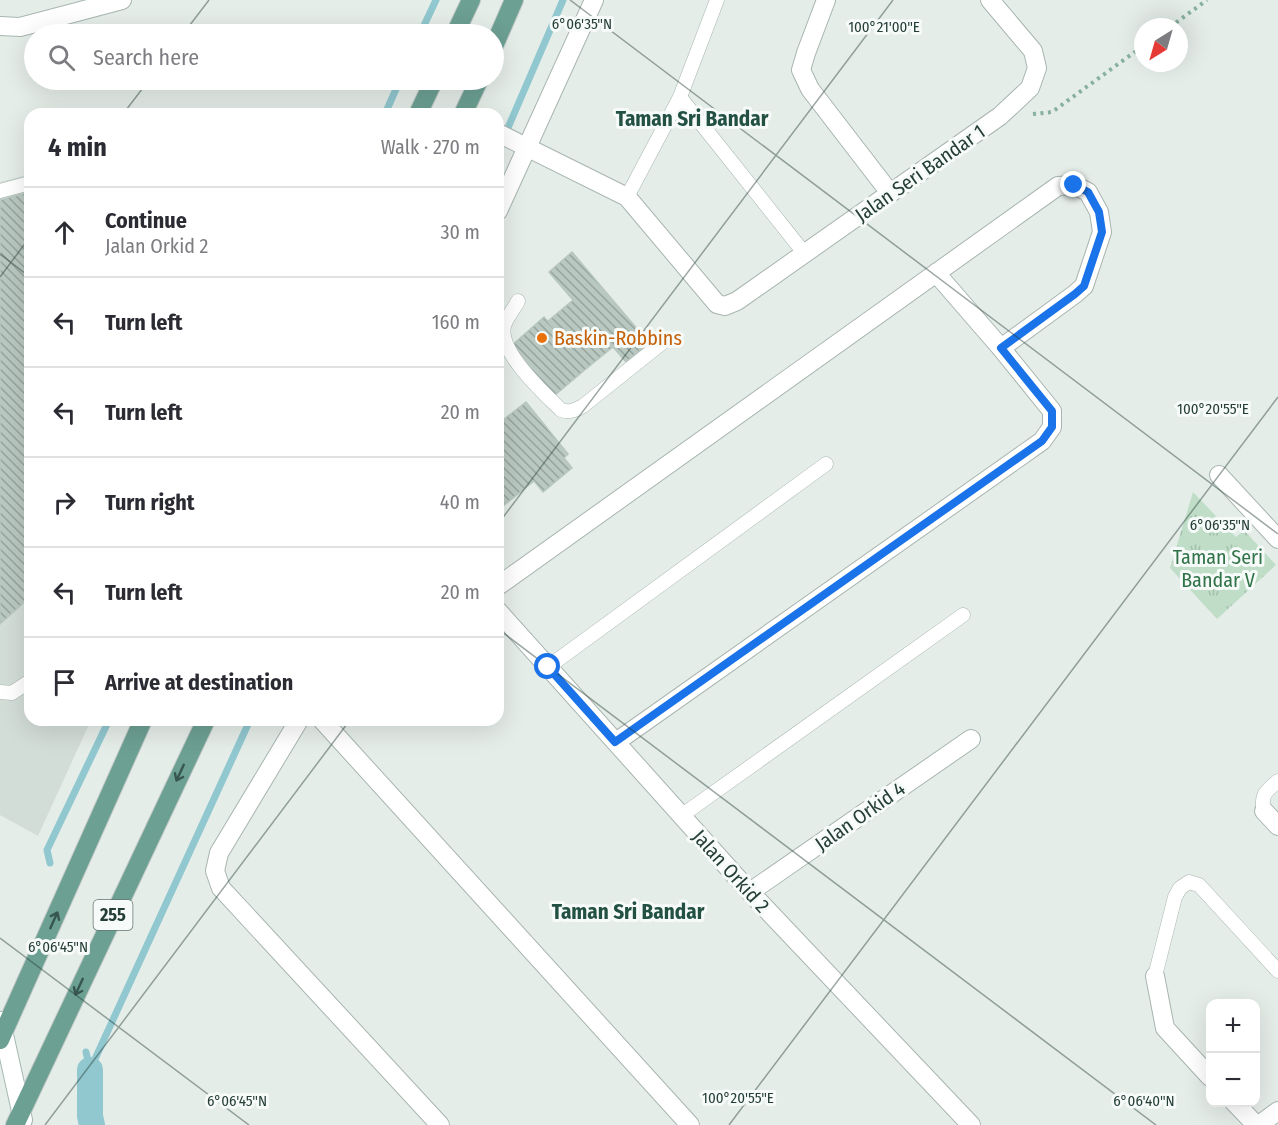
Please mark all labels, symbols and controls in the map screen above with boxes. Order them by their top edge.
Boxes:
text: 6°06'35"N [552,15,612,33]
text: 100°21'00"E [848,18,920,36]
north arrow [1134,18,1188,72]
search box [24,24,504,90]
icon: search [45,41,78,74]
text: Search here [93,44,199,71]
district label: Taman Sri Bandar [616,106,769,132]
street label: Jalan Seri Bandar 1 [850,119,990,227]
text: 4 min [48,132,107,163]
text: Walk · 270 m [381,135,480,159]
route end [1060,171,1086,197]
text: Continue [105,207,187,234]
icon: ahead [48,216,81,249]
text: 30 m [440,220,480,244]
text: Jalan Orkid 2 [105,234,208,258]
icon: left [48,306,81,339]
text: Turn left [105,309,183,336]
text: 160 m [432,310,480,334]
place label: Baskin-Robbins [554,326,682,350]
marker: Baskin-Robbins [535,331,549,345]
icon: left [48,396,81,429]
text: Turn left [105,399,183,426]
text: 20 m [441,400,480,424]
text: 100°20'55"E [1177,400,1249,418]
icon: right [48,486,81,519]
text: Turn right [105,489,194,516]
text: 40 m [440,490,480,514]
text: 6°06'35"N [1190,516,1250,534]
park label: Taman Seri Bandar V [1173,545,1263,592]
icon: left [48,576,81,609]
text: Turn left [105,579,183,606]
text: 20 m [441,580,480,604]
route start [534,653,560,679]
icon: arrive [48,666,81,699]
text: Arrive at destination [105,669,293,696]
one-way arrow [174,763,186,781]
street label: Jalan Orkid 4 [810,776,910,856]
street label: Jalan Orkid 2 [687,825,775,918]
district label: Taman Sri Bandar [552,899,705,925]
road number: 255 [94,900,132,930]
one-way arrow [48,911,60,929]
text: 6°06'45"N [28,938,88,956]
one-way arrow [72,977,84,995]
map controls [1206,999,1260,1107]
button: + [1206,999,1260,1053]
button: − [1206,1053,1260,1107]
text: 100°20'55"E [702,1089,774,1107]
text: 6°06'45"N [207,1092,267,1110]
text: 6°06'40"N [1113,1092,1175,1110]

